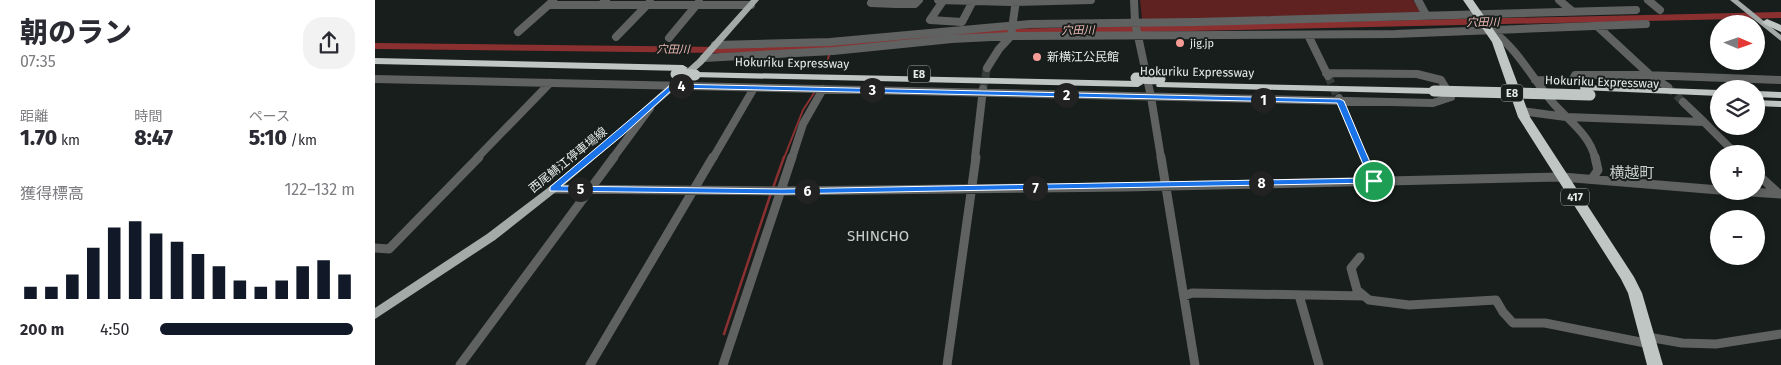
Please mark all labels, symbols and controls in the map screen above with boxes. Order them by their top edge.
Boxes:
north arrow [1710,15,1765,70]
map controls [1710,15,1765,265]
text: 朝のラン [20,16,132,49]
water label: 穴田川 [1466,16,1501,29]
button: share [303,17,355,69]
water label: 穴田川 [1061,24,1096,37]
marker: jig.jp [1174,37,1186,49]
place label: jig.jp [1189,37,1214,50]
water label: 穴田川 [656,43,691,56]
place label: 新横江公民館 [1047,50,1119,64]
marker: 新横江公民館 [1031,51,1043,63]
text: 07:35 [20,52,56,71]
street label: Hokuriku Expressway [735,55,849,71]
street label: Hokuriku Expressway [1140,64,1254,80]
road number: E8 [908,66,930,82]
street label: Hokuriku Expressway [1545,73,1659,91]
pin: 4 [669,74,693,98]
text: 4 [678,78,685,95]
pin: 3 [859,78,885,102]
button: layers [1710,80,1765,135]
text: 3 [869,82,876,99]
pin: 2 [1053,82,1079,108]
road number: E8 [1501,85,1523,102]
text: 2 [1063,87,1070,104]
pin: 1 [1251,88,1275,112]
text: 1 [1260,92,1267,109]
text: 距離 [20,108,48,125]
text: 時間 [134,108,162,125]
text: ペース [249,108,290,125]
street label: 西尾鯖江停車場線 [526,124,610,196]
text: 1.70 [20,125,57,151]
text: 8:47 [134,125,173,151]
text: 5:10 [249,125,287,151]
text: km [57,132,80,149]
text: /km [287,132,317,149]
button: + [1710,145,1765,200]
pin [1353,160,1395,202]
district label: 横越町 [1609,164,1655,182]
icon: arrive [1360,167,1388,195]
pin: 8 [1249,170,1273,196]
text: 8 [1257,175,1266,192]
pin: 5 [567,176,593,202]
pin: 7 [1023,176,1047,200]
pin: 6 [795,178,819,204]
text: 122–132 m [284,180,355,199]
text: 7 [1032,180,1039,197]
text: 5 [577,181,584,198]
text: 6 [804,183,811,200]
text: 獲得標高 [20,184,84,203]
road number: 417 [1561,188,1589,206]
button: − [1710,210,1765,265]
district label: SHINCHO [847,227,909,245]
text: 200 m [20,320,64,339]
text: 4:50 [100,320,129,339]

